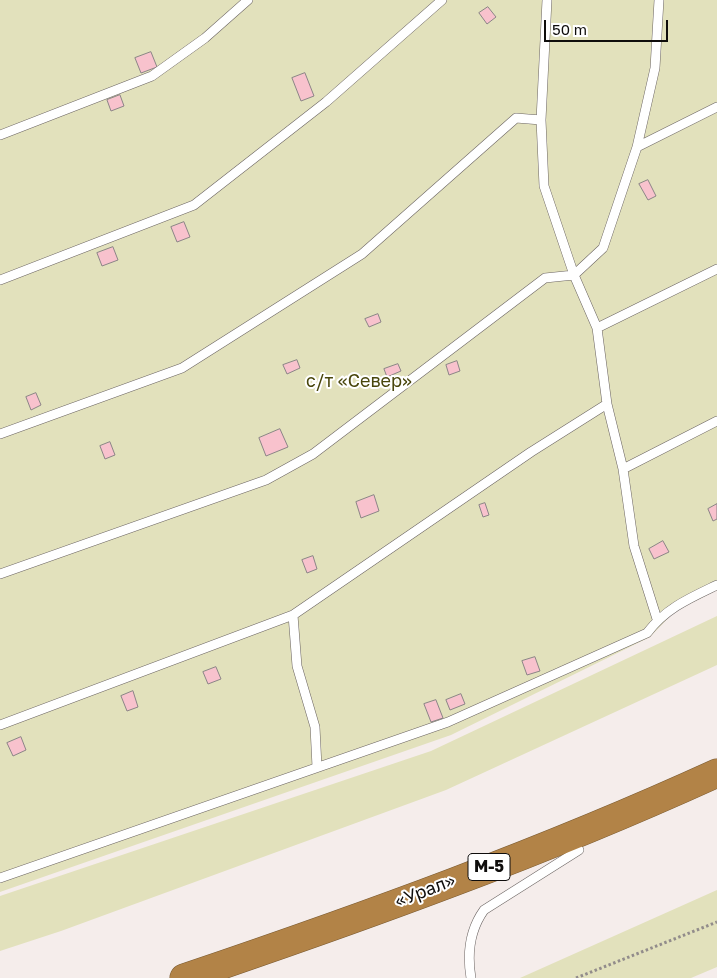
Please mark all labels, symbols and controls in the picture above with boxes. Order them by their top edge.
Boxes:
scale bar [547,10,671,42]
text: 50 m [552,20,587,38]
park label: с/т «Север» [306,370,412,392]
road number: М-5 [468,854,510,880]
street label: «Урал» [392,870,458,912]

